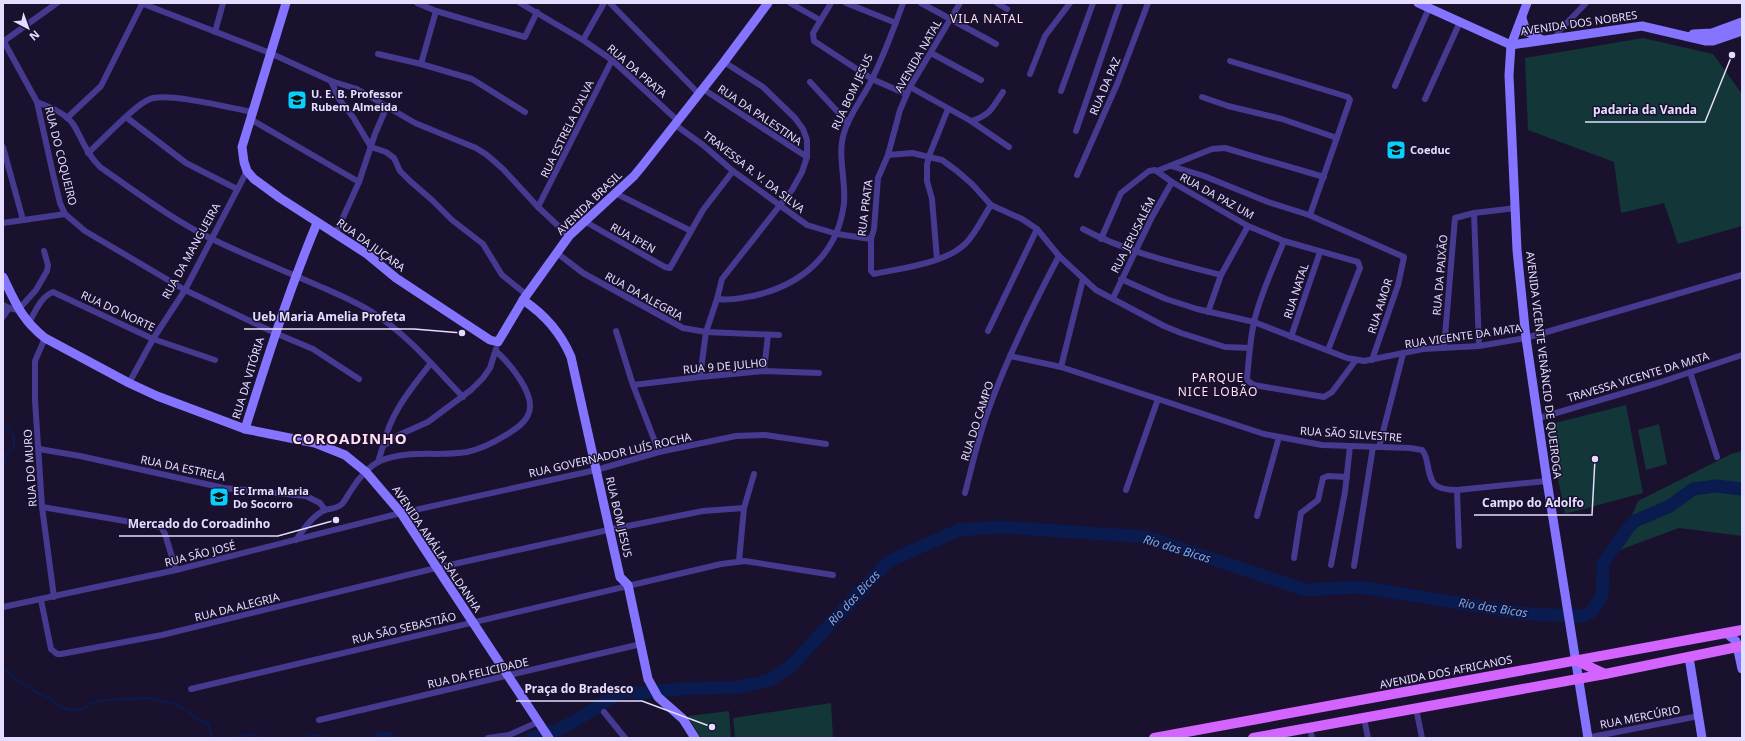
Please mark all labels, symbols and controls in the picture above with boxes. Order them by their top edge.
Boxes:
street label: AVENIDA DOS NOBRES [1520,7,1638,38]
north arrow [8,8,48,48]
district label: VILA NATAL [950,10,1024,27]
street label: AVENIDA NATAL [891,16,945,95]
text: N [27,27,43,45]
street label: RUA DA PRATA [604,41,671,101]
street label: RUA BOM JESUS [827,51,876,132]
street label: RUA DA PAZ [1086,54,1124,117]
street label: RUA ESTRELA D'ALVA [536,77,597,180]
street label: RUA DA PALESTINA [715,81,806,149]
place label: U. E. B. Professor Rubem Almeida [311,86,402,114]
school or university icon: U. E. B. Professor Rubem Almeida [286,89,308,111]
callout: padaria da Vanda [1585,98,1705,122]
text: padaria da Vanda [1593,101,1697,118]
street label: RUA DO COQUEIRO [42,105,81,207]
street label: TRAVESSA R. V. DA SILVA [700,127,809,217]
school or university icon: Coeduc [1385,139,1407,161]
place label: Coeduc [1410,142,1451,157]
street label: AVENIDA BRASIL [553,167,625,238]
street label: RUA DA PAZ UM [1177,169,1257,222]
street label: RUA PRATA [854,178,876,237]
street label: RUA JERUSALÉM [1107,194,1158,275]
street label: RUA DA MANGUEIRA [158,199,224,301]
street label: RUA DA JUÇARA [334,215,409,275]
street label: RUA IPEN [608,219,659,256]
street label: RUA DA PAIXÃO [1428,234,1451,316]
street label: AVENIDA VICENTE VENÂNCIO DE QUEIROGA [1523,251,1566,480]
street label: RUA NATAL [1280,261,1312,320]
street label: RUA DA ALEGRIA [603,268,687,324]
street label: RUA AMOR [1364,276,1396,335]
street label: RUA DO NORTE [79,287,158,334]
callout: Ueb Maria Amelia Profeta [244,305,414,329]
text: Ueb Maria Amelia Profeta [252,308,406,325]
street label: RUA VICENTE DA MATA [1404,320,1523,351]
street label: RUA DA VITÓRIA [228,334,267,421]
street label: TRAVESSA VICENTE DA MATA [1565,348,1711,405]
street label: RUA 9 DE JULHO [682,354,768,377]
district label: PARQUE NICE LOBÃO [1178,369,1258,400]
street label: RUA DO CAMPO [957,379,997,463]
street label: RUA SÃO SILVESTRE [1300,422,1402,445]
district label: COROADINHO [292,428,408,448]
street label: RUA GOVERNADOR LUÍS ROCHA [527,428,694,481]
street label: RUA DO MURO [19,429,40,507]
street label: RUA DA ESTRELA [139,451,228,484]
street label: RUA BOM JESUS [603,475,636,559]
street label: AVENIDA AMÁLIA SALDANHA [389,482,486,616]
place label: Ec Irma Maria Do Socorro [233,483,309,511]
school or university icon: Ec Irma Maria Do Socorro [208,486,230,508]
callout: Campo do Adolfo [1474,491,1592,515]
text: Campo do Adolfo [1482,494,1584,511]
callout: Mercado do Coroadinho [119,512,278,536]
text: Mercado do Coroadinho [128,515,270,532]
water label: Rio das Bicas [1141,530,1213,567]
street label: RUA SÃO JOSÉ [163,537,237,570]
water label: Rio das Bicas [824,566,884,629]
street label: RUA DA ALEGRIA [193,588,282,624]
water label: Rio das Bicas [1457,594,1529,621]
street label: RUA SÃO SEBASTIÃO [350,608,458,647]
street label: AVENIDA DOS AFRICANOS [1378,651,1514,692]
street label: RUA DA FELICIDADE [426,654,530,691]
callout: Praça do Bradesco [516,677,642,701]
text: Praça do Bradesco [524,680,634,697]
street label: RUA MERCÚRIO [1598,701,1681,732]

